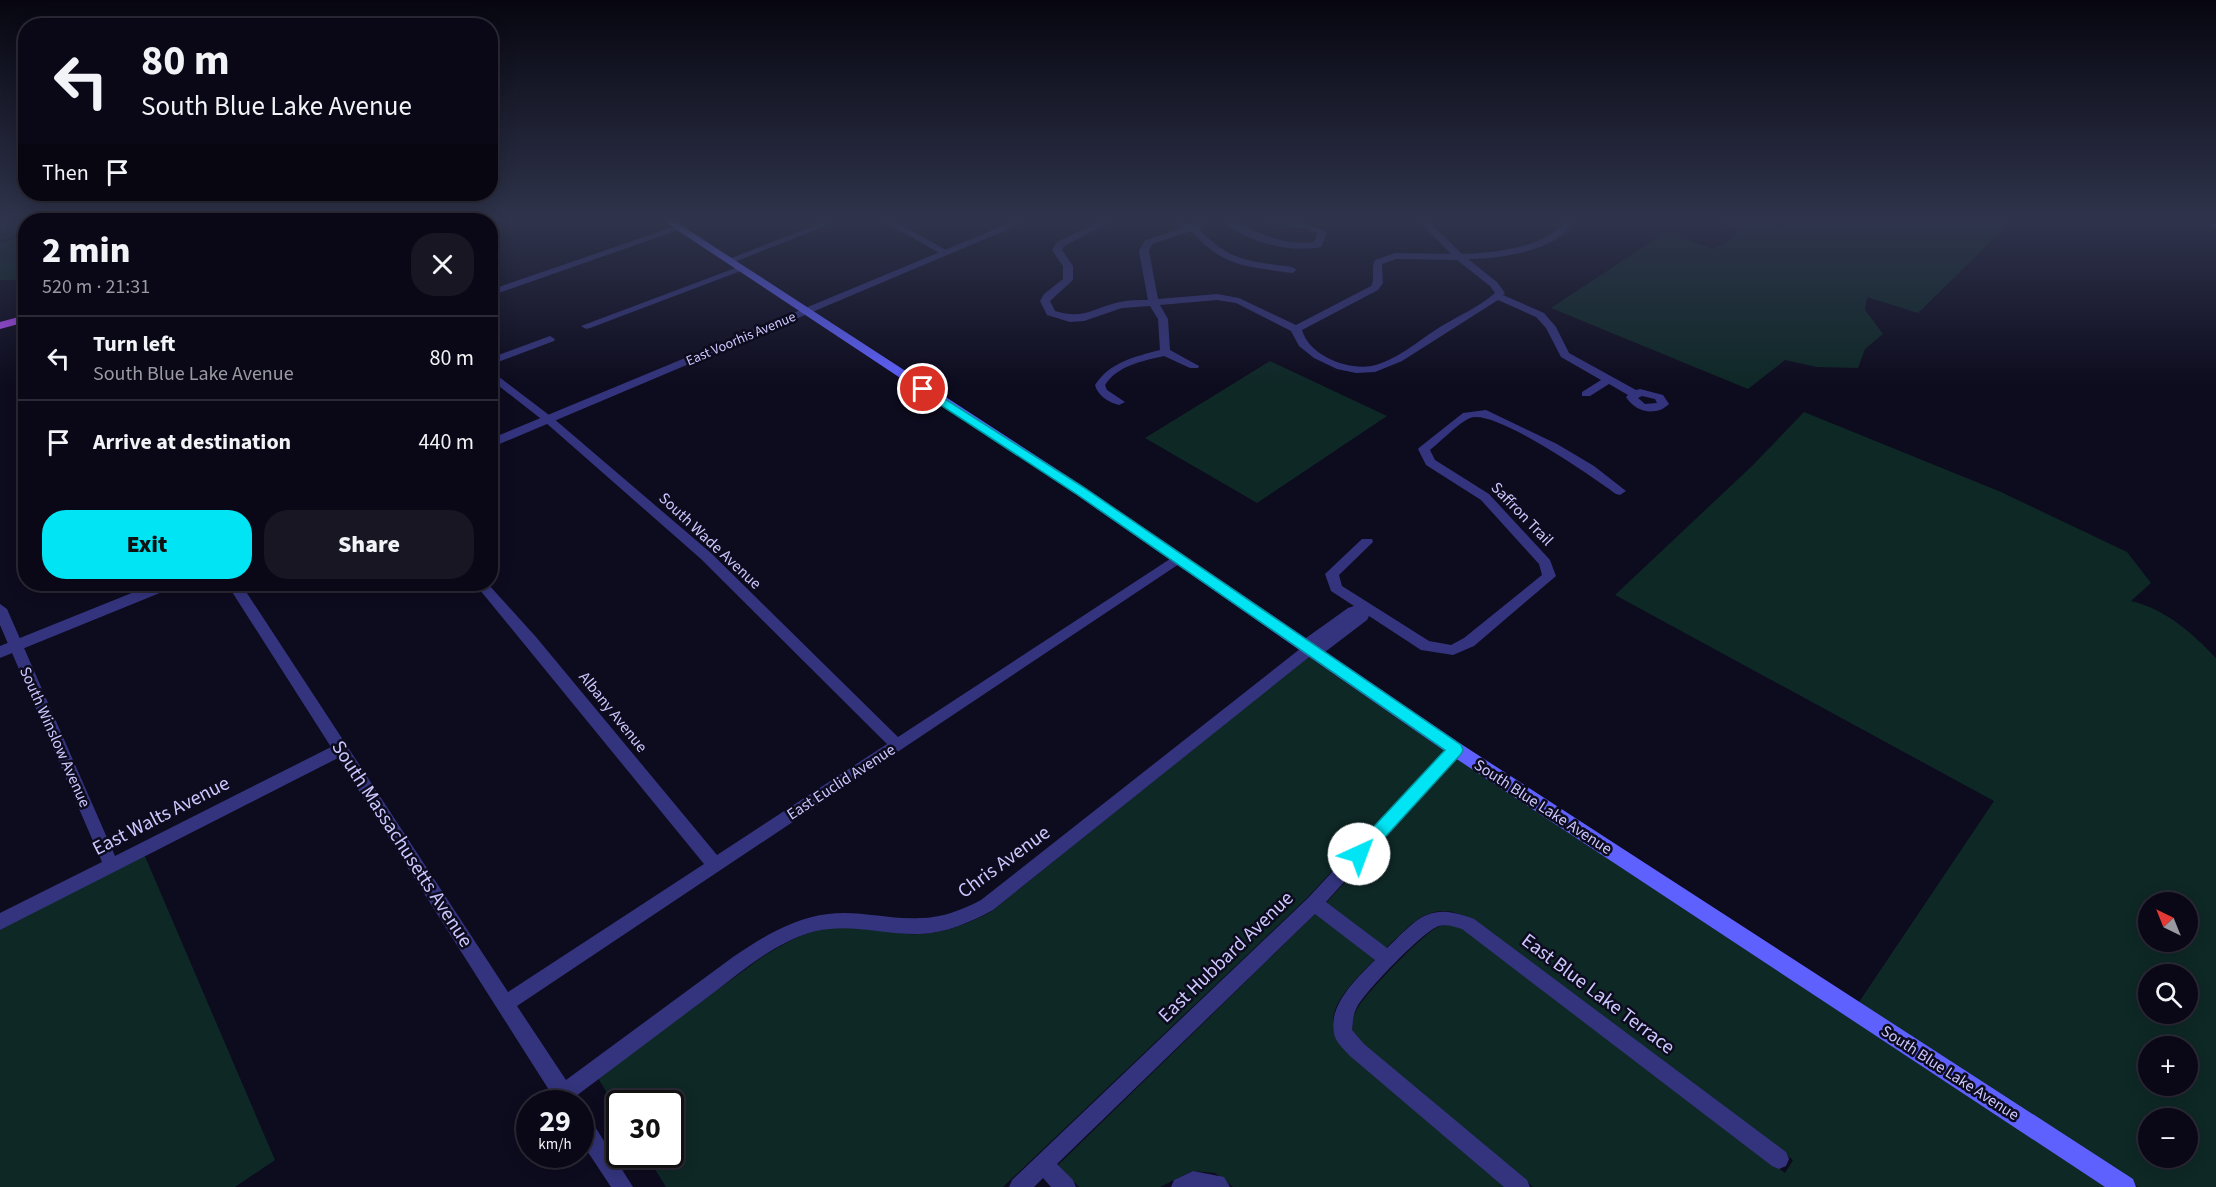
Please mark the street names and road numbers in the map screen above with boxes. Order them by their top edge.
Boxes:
street label: East Voorhis Avenue [683,307,799,371]
street label: Saffron Trail [1486,477,1558,551]
street label: South Wade Avenue [654,488,766,594]
street label: South Winslow Avenue [14,663,96,811]
street label: Albany Avenue [574,667,652,757]
street label: South Massachusetts Avenue [325,735,480,953]
street label: East Euclid Avenue [782,739,900,825]
street label: South Blue Lake Avenue [1470,754,1616,860]
street label: East Walts Avenue [88,769,234,863]
street label: Chris Avenue [952,819,1056,905]
street label: East Hubbard Avenue [1152,885,1300,1029]
street label: East Blue Lake Terrace [1515,927,1681,1061]
street label: South Blue Lake Avenue [1877,1020,2023,1126]

